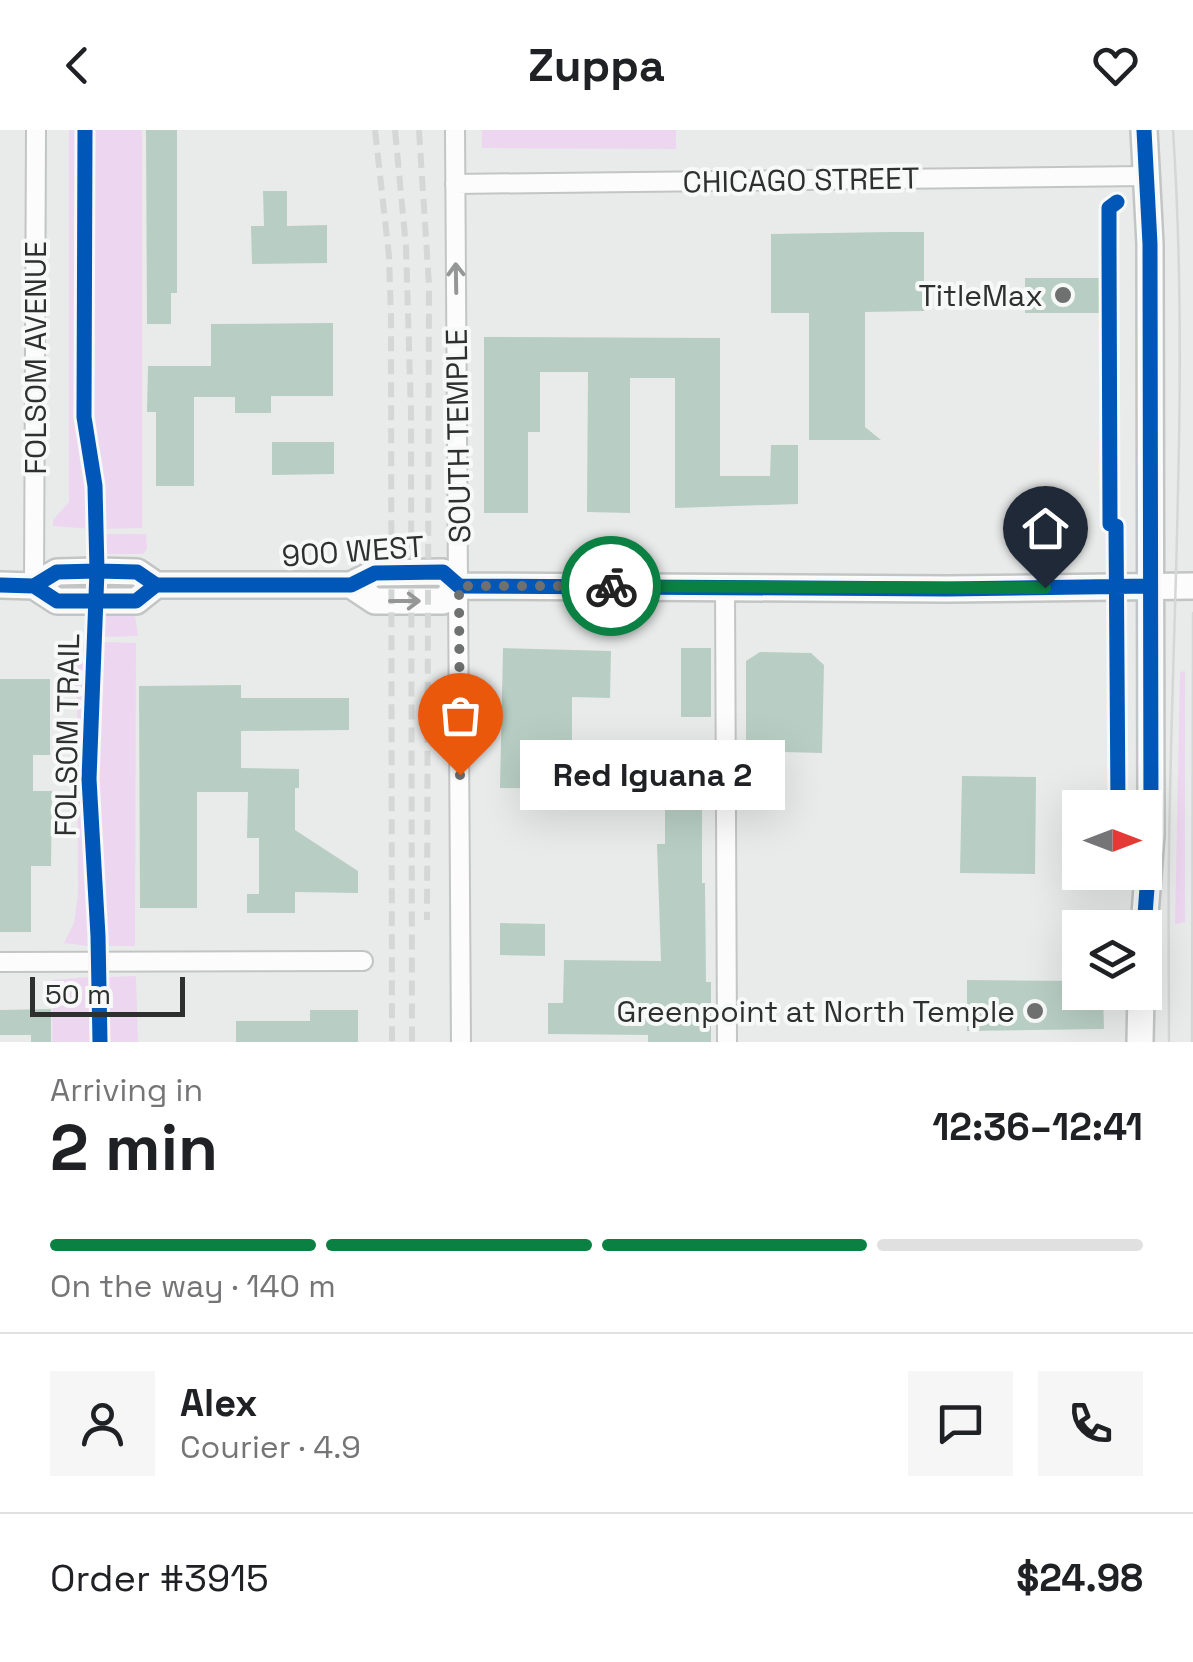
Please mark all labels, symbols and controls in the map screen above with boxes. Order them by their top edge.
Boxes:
text: Zuppa [528,37,665,94]
icon: back [50,38,105,93]
icon: heart [1088,38,1143,93]
street label: CHICAGO STREET [682,158,920,202]
street label: FOLSOM AVENUE [16,241,55,475]
one-way arrow [446,263,466,296]
place label: TitleMax [918,276,1043,315]
marker: TitleMax [1052,284,1074,306]
street label: SOUTH TEMPLE [437,328,479,544]
pin [1003,486,1088,589]
icon: home [1018,501,1073,556]
street label: 900 WEST [281,527,425,575]
courier [561,536,661,636]
icon: bike [584,559,639,614]
one-way arrow [388,592,421,610]
street label: FOLSOM TRAIL [46,633,88,837]
pin [418,673,503,776]
icon: bag [433,688,488,743]
callout: Red Iguana 2 [520,740,785,810]
text: Red Iguana 2 [553,755,752,795]
north arrow [1062,790,1162,890]
map controls [1062,790,1162,1010]
button: layers [1062,910,1162,1010]
scale bar [30,972,185,1016]
text: 50 m [45,976,111,1012]
place label: Greenpoint at North Temple [617,992,1015,1031]
marker: Greenpoint at North Temple [1024,1000,1046,1022]
text: Arriving in [50,1070,203,1110]
text: 12:36–12:41 [932,1103,1143,1151]
text: 2 min [50,1106,218,1189]
text: On the way · 140 m [50,1266,336,1306]
button: person [50,1371,155,1476]
button: chat [908,1371,1013,1476]
button: phone [1038,1371,1143,1476]
text: Alex [180,1379,257,1427]
text: Courier · 4.9 [180,1427,361,1467]
text: Order #3915 [50,1554,269,1602]
text: $24.98 [1016,1554,1143,1602]

